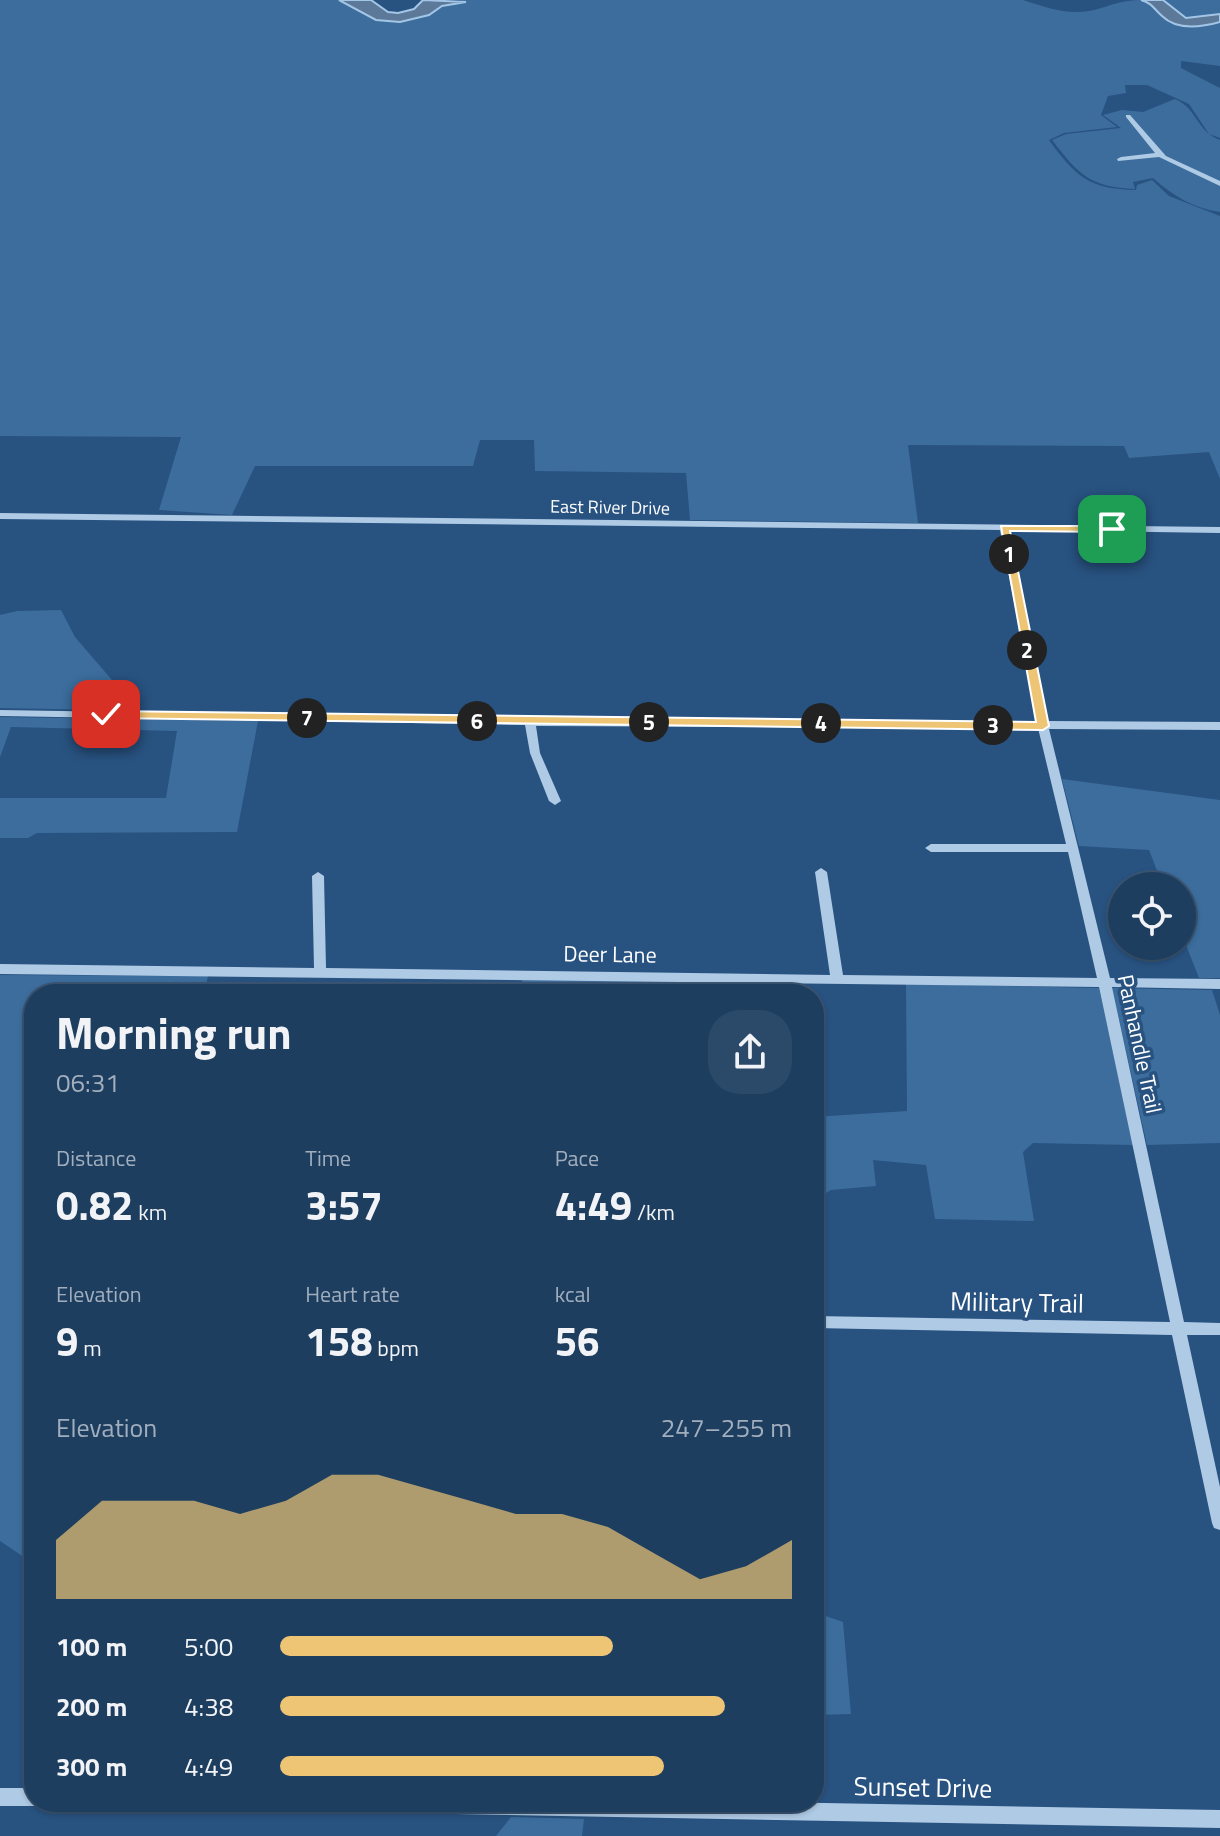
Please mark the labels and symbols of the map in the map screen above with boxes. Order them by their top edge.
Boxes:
street label: East River Drive [550,492,670,522]
pin [1078,495,1146,563]
pin: 1 [989,534,1029,574]
pin: 2 [1007,630,1047,670]
pin [72,680,140,748]
pin: 7 [287,698,327,738]
pin: 6 [457,701,497,741]
pin: 5 [629,702,669,742]
pin: 4 [801,703,841,743]
pin: 3 [973,705,1013,745]
street label: Deer Lane [563,936,657,972]
street label: Panhandle Trail [1109,971,1171,1117]
street label: Military Trail [950,1281,1084,1323]
street label: Sunset Drive [853,1766,993,1808]

